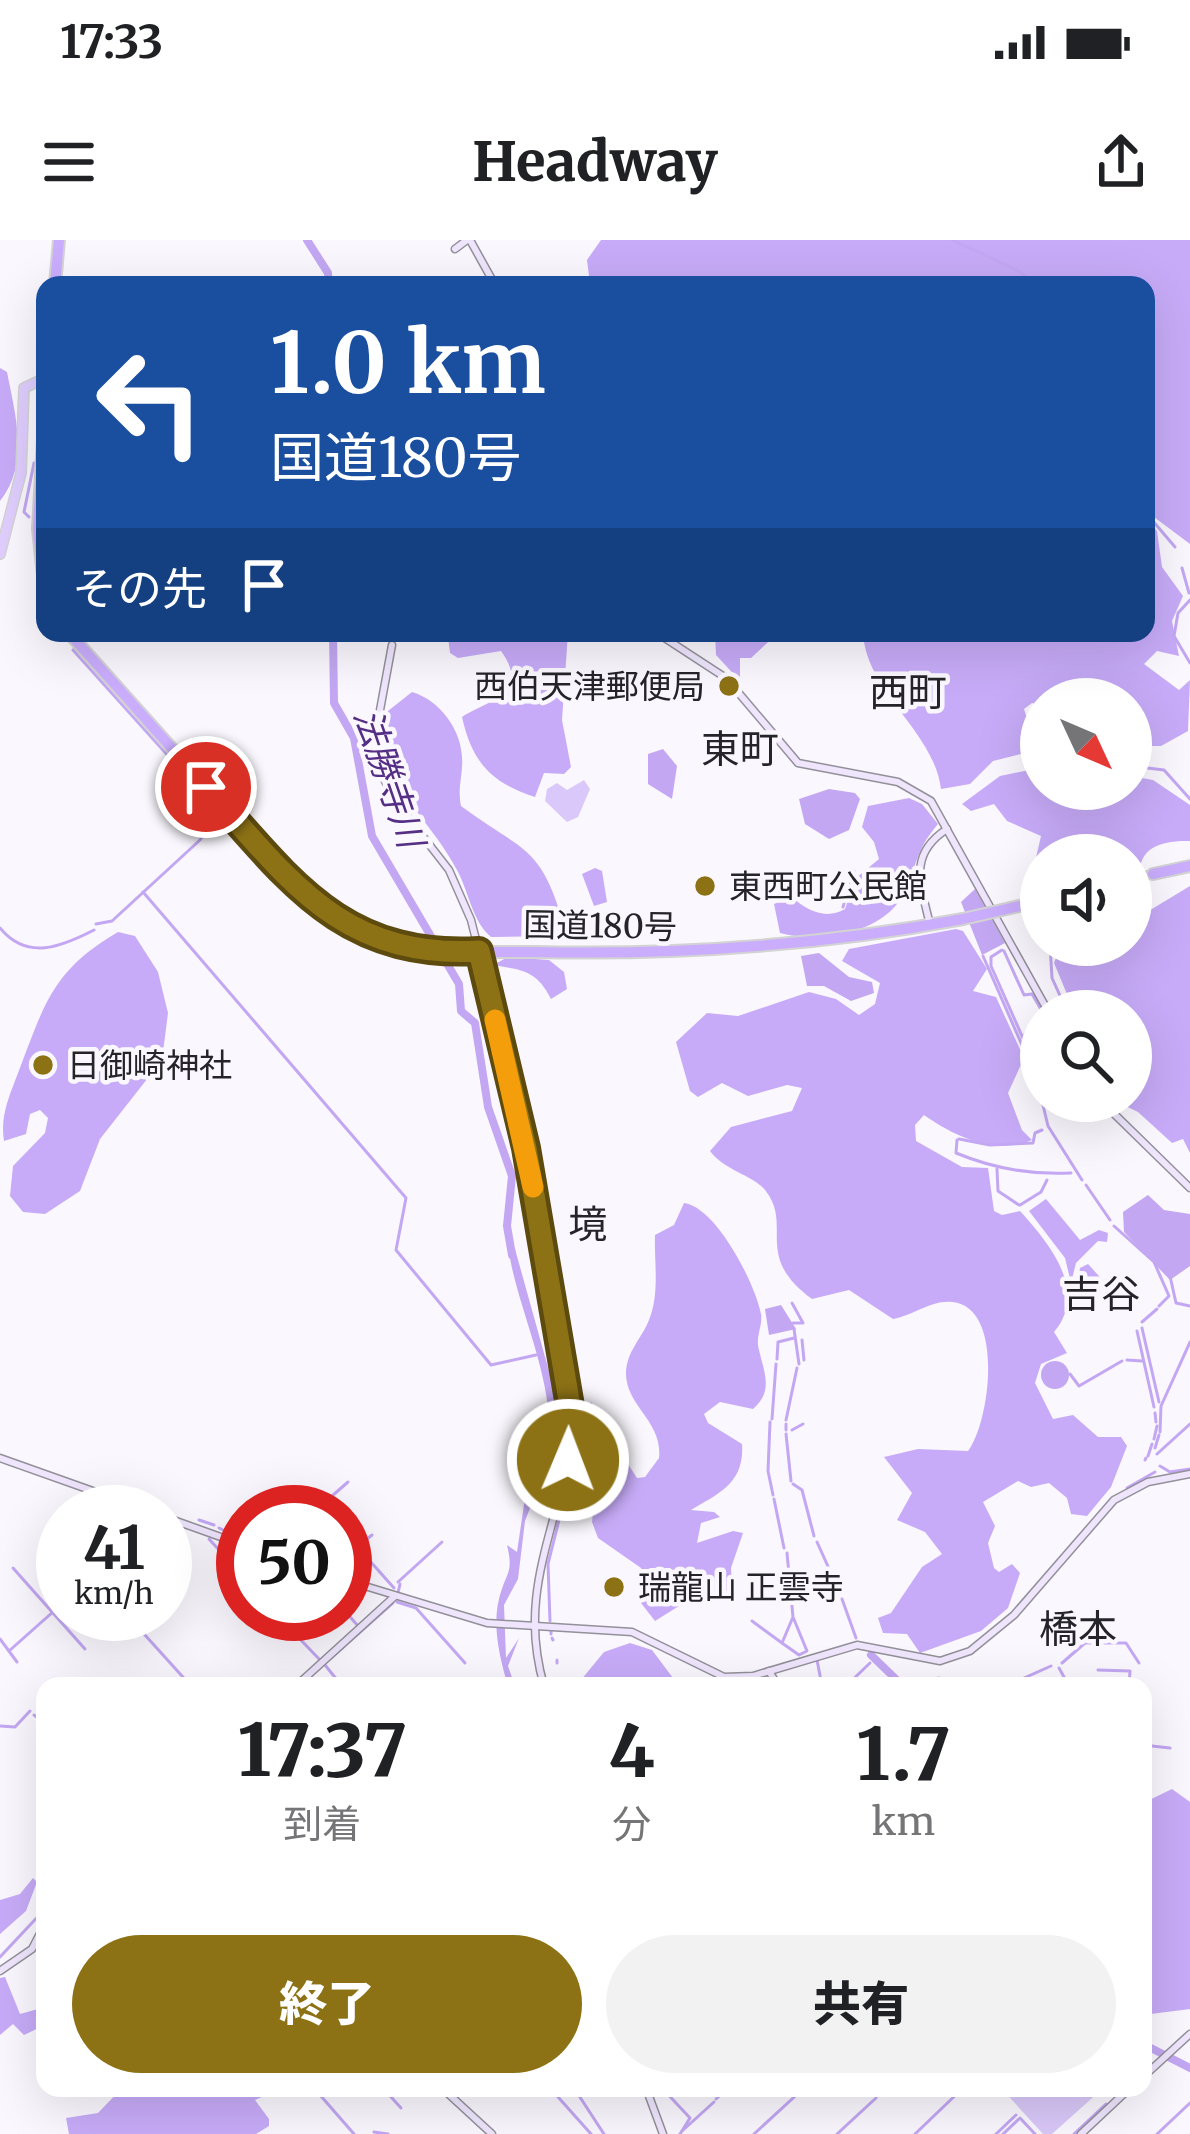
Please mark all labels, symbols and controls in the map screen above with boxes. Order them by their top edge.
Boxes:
text: 17:33 [60,14,163,70]
text: Headway [472,128,718,196]
icon: menu [36,129,102,195]
icon: share [1088,129,1154,195]
text: 1.0 km [270,310,546,416]
icon: left [72,324,228,480]
text: 国道180号 [270,424,522,492]
icon: arrive [231,552,297,618]
text: その先 [72,561,207,617]
place label: 西伯天津郵便局 [474,666,705,707]
district label: 西町 [869,668,947,717]
marker: 西伯天津郵便局 [716,673,742,699]
north arrow [1020,678,1152,810]
map controls [1020,678,1152,1122]
water label: 法勝寺川 [344,703,435,857]
district label: 東町 [701,725,779,774]
pin [155,736,257,838]
icon: arrive [173,754,239,820]
button: sound [1020,834,1152,966]
place label: 東西町公民館 [729,866,927,907]
marker: 東西町公民館 [692,873,718,899]
street label: 国道180号 [523,904,677,948]
button: search [1020,990,1152,1122]
place label: 日御崎神社 [67,1045,232,1086]
marker: 日御崎神社 [30,1052,56,1078]
district label: 境 [568,1200,608,1249]
district label: 吉谷 [1062,1270,1140,1319]
position arrow [505,1397,631,1523]
speed limit sign: 50 [216,1485,372,1641]
text: 41 [83,1510,145,1585]
place label: 瑞龍山 正雲寺 [638,1567,844,1608]
text: km/h [74,1574,154,1612]
marker: 瑞龍山 正雲寺 [601,1574,627,1600]
district label: 橋本 [1039,1605,1117,1654]
text: 17:37 [237,1705,407,1796]
text: 4 [609,1705,655,1796]
text: 1.7 [856,1709,951,1800]
text: km [872,1797,935,1846]
text: 到着 [283,1800,361,1849]
text: 分 [612,1800,651,1849]
button: 終了 [72,1935,582,2073]
button: 共有 [606,1935,1116,2073]

